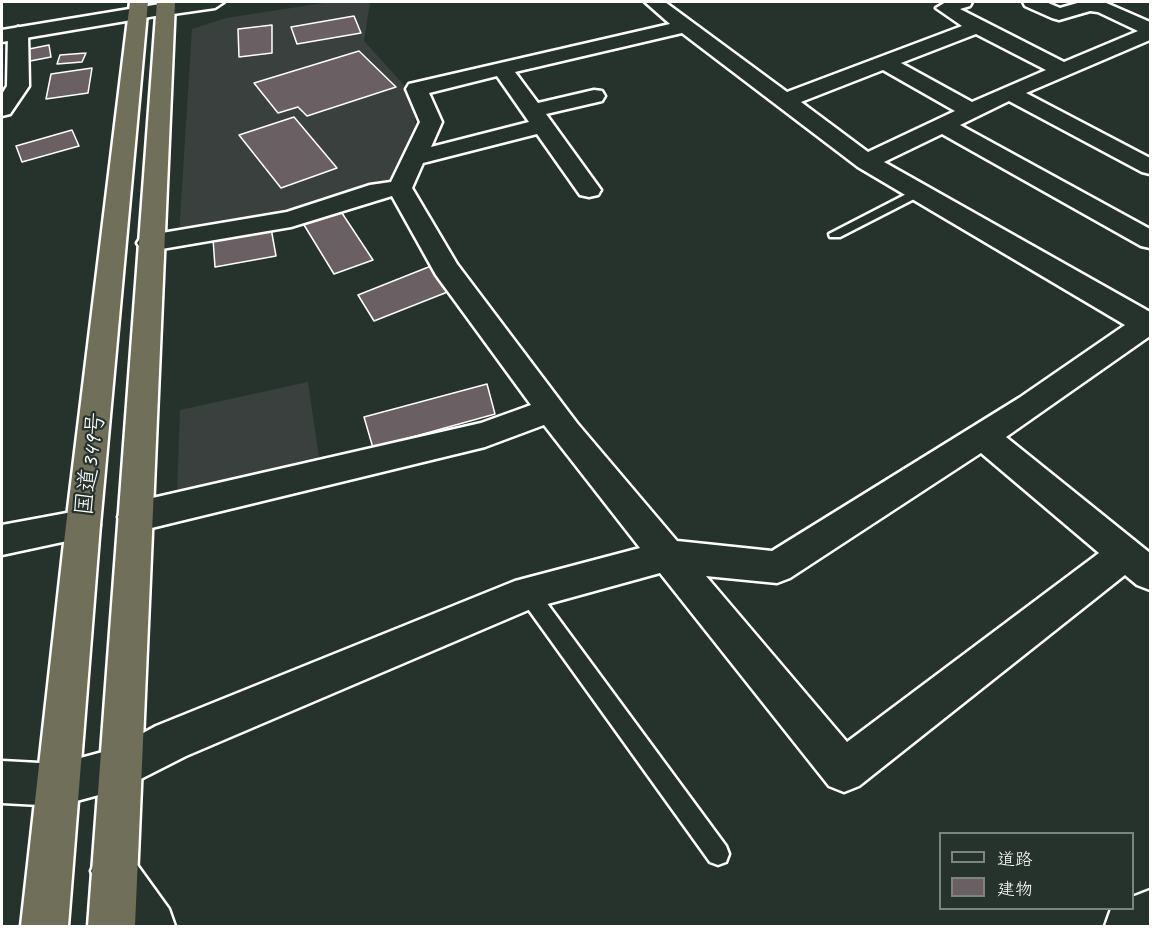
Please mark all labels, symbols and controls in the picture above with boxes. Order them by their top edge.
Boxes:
street label: 国道349号 [70,410,112,518]
legend [939,832,1134,910]
text: 道路 [997,848,1033,870]
text: 建物 [997,878,1033,900]

